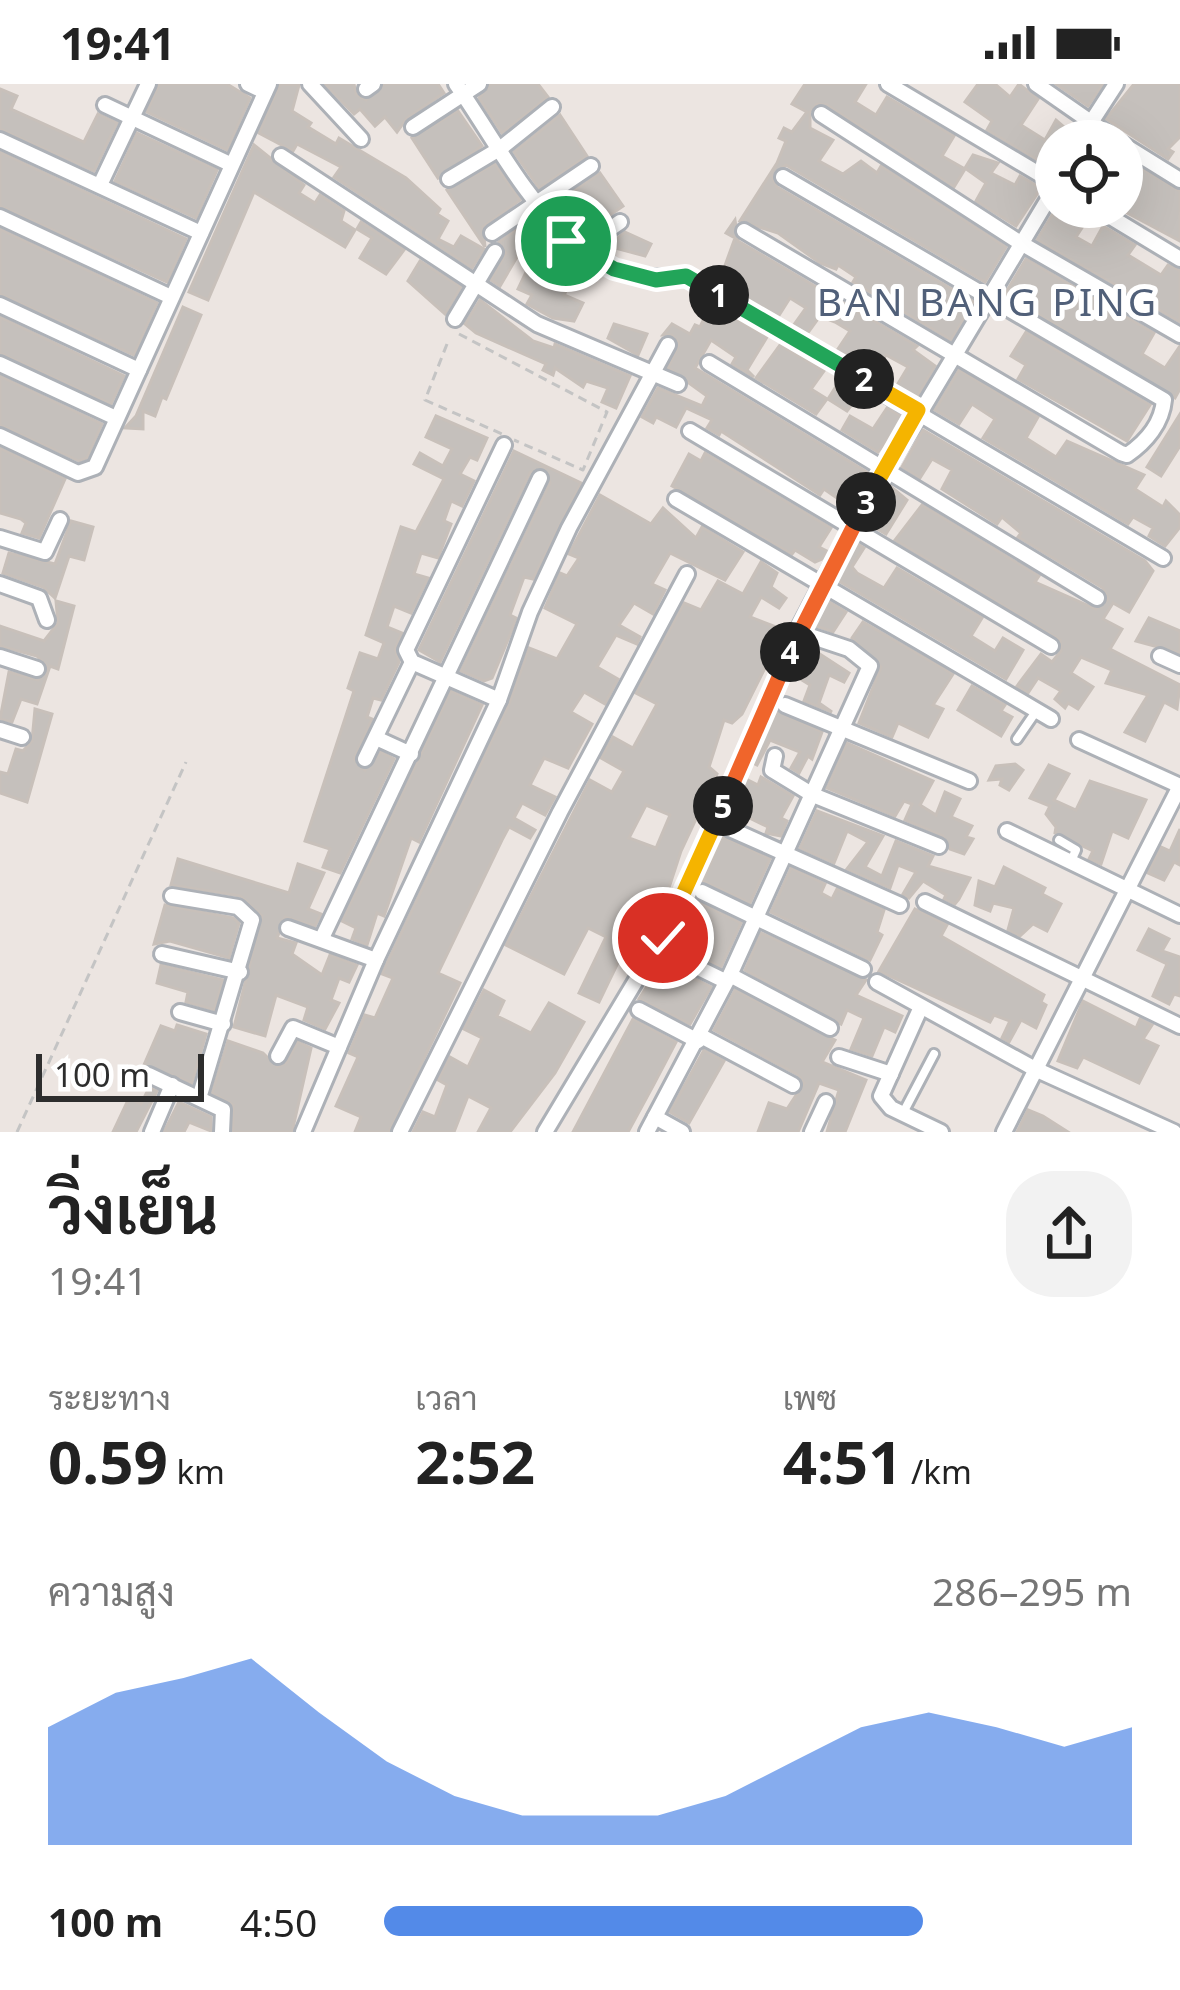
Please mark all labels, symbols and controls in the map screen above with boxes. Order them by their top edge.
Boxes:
text: 19:41 [60,12,176,73]
map controls [1035,120,1143,228]
button: locate [1035,120,1143,228]
pin [515,190,617,292]
icon: arrive [533,208,599,274]
pin: 1 [689,265,749,325]
text: 1 [710,272,728,317]
district label: BAN BANG PING [817,274,1159,327]
pin: 2 [834,349,894,409]
text: 2 [855,356,873,401]
pin: 3 [836,472,896,532]
text: 3 [857,479,875,524]
pin: 4 [760,622,820,682]
text: 4 [781,629,799,674]
pin: 5 [693,776,753,836]
text: 5 [714,783,732,828]
pin [612,887,714,989]
icon: check [630,905,696,971]
scale bar [36,1048,204,1101]
text: 100 m [54,1052,150,1097]
text: วิ่งเย็น [48,1163,218,1253]
button: share [1006,1171,1132,1297]
text: 19:41 [48,1253,148,1306]
text: ระยะทาง [48,1375,171,1420]
text: เวลา [415,1375,478,1420]
text: เพซ [783,1375,837,1420]
text: 0.59 [48,1420,168,1502]
text: 2:52 [415,1420,535,1502]
text: 4:51 [783,1420,902,1502]
text: km [168,1449,225,1494]
text: /km [902,1449,972,1494]
text: ความสูง [48,1564,175,1617]
text: 286–295 m [932,1564,1132,1617]
text: 100 m [48,1895,163,1948]
text: 4:50 [240,1895,317,1948]

